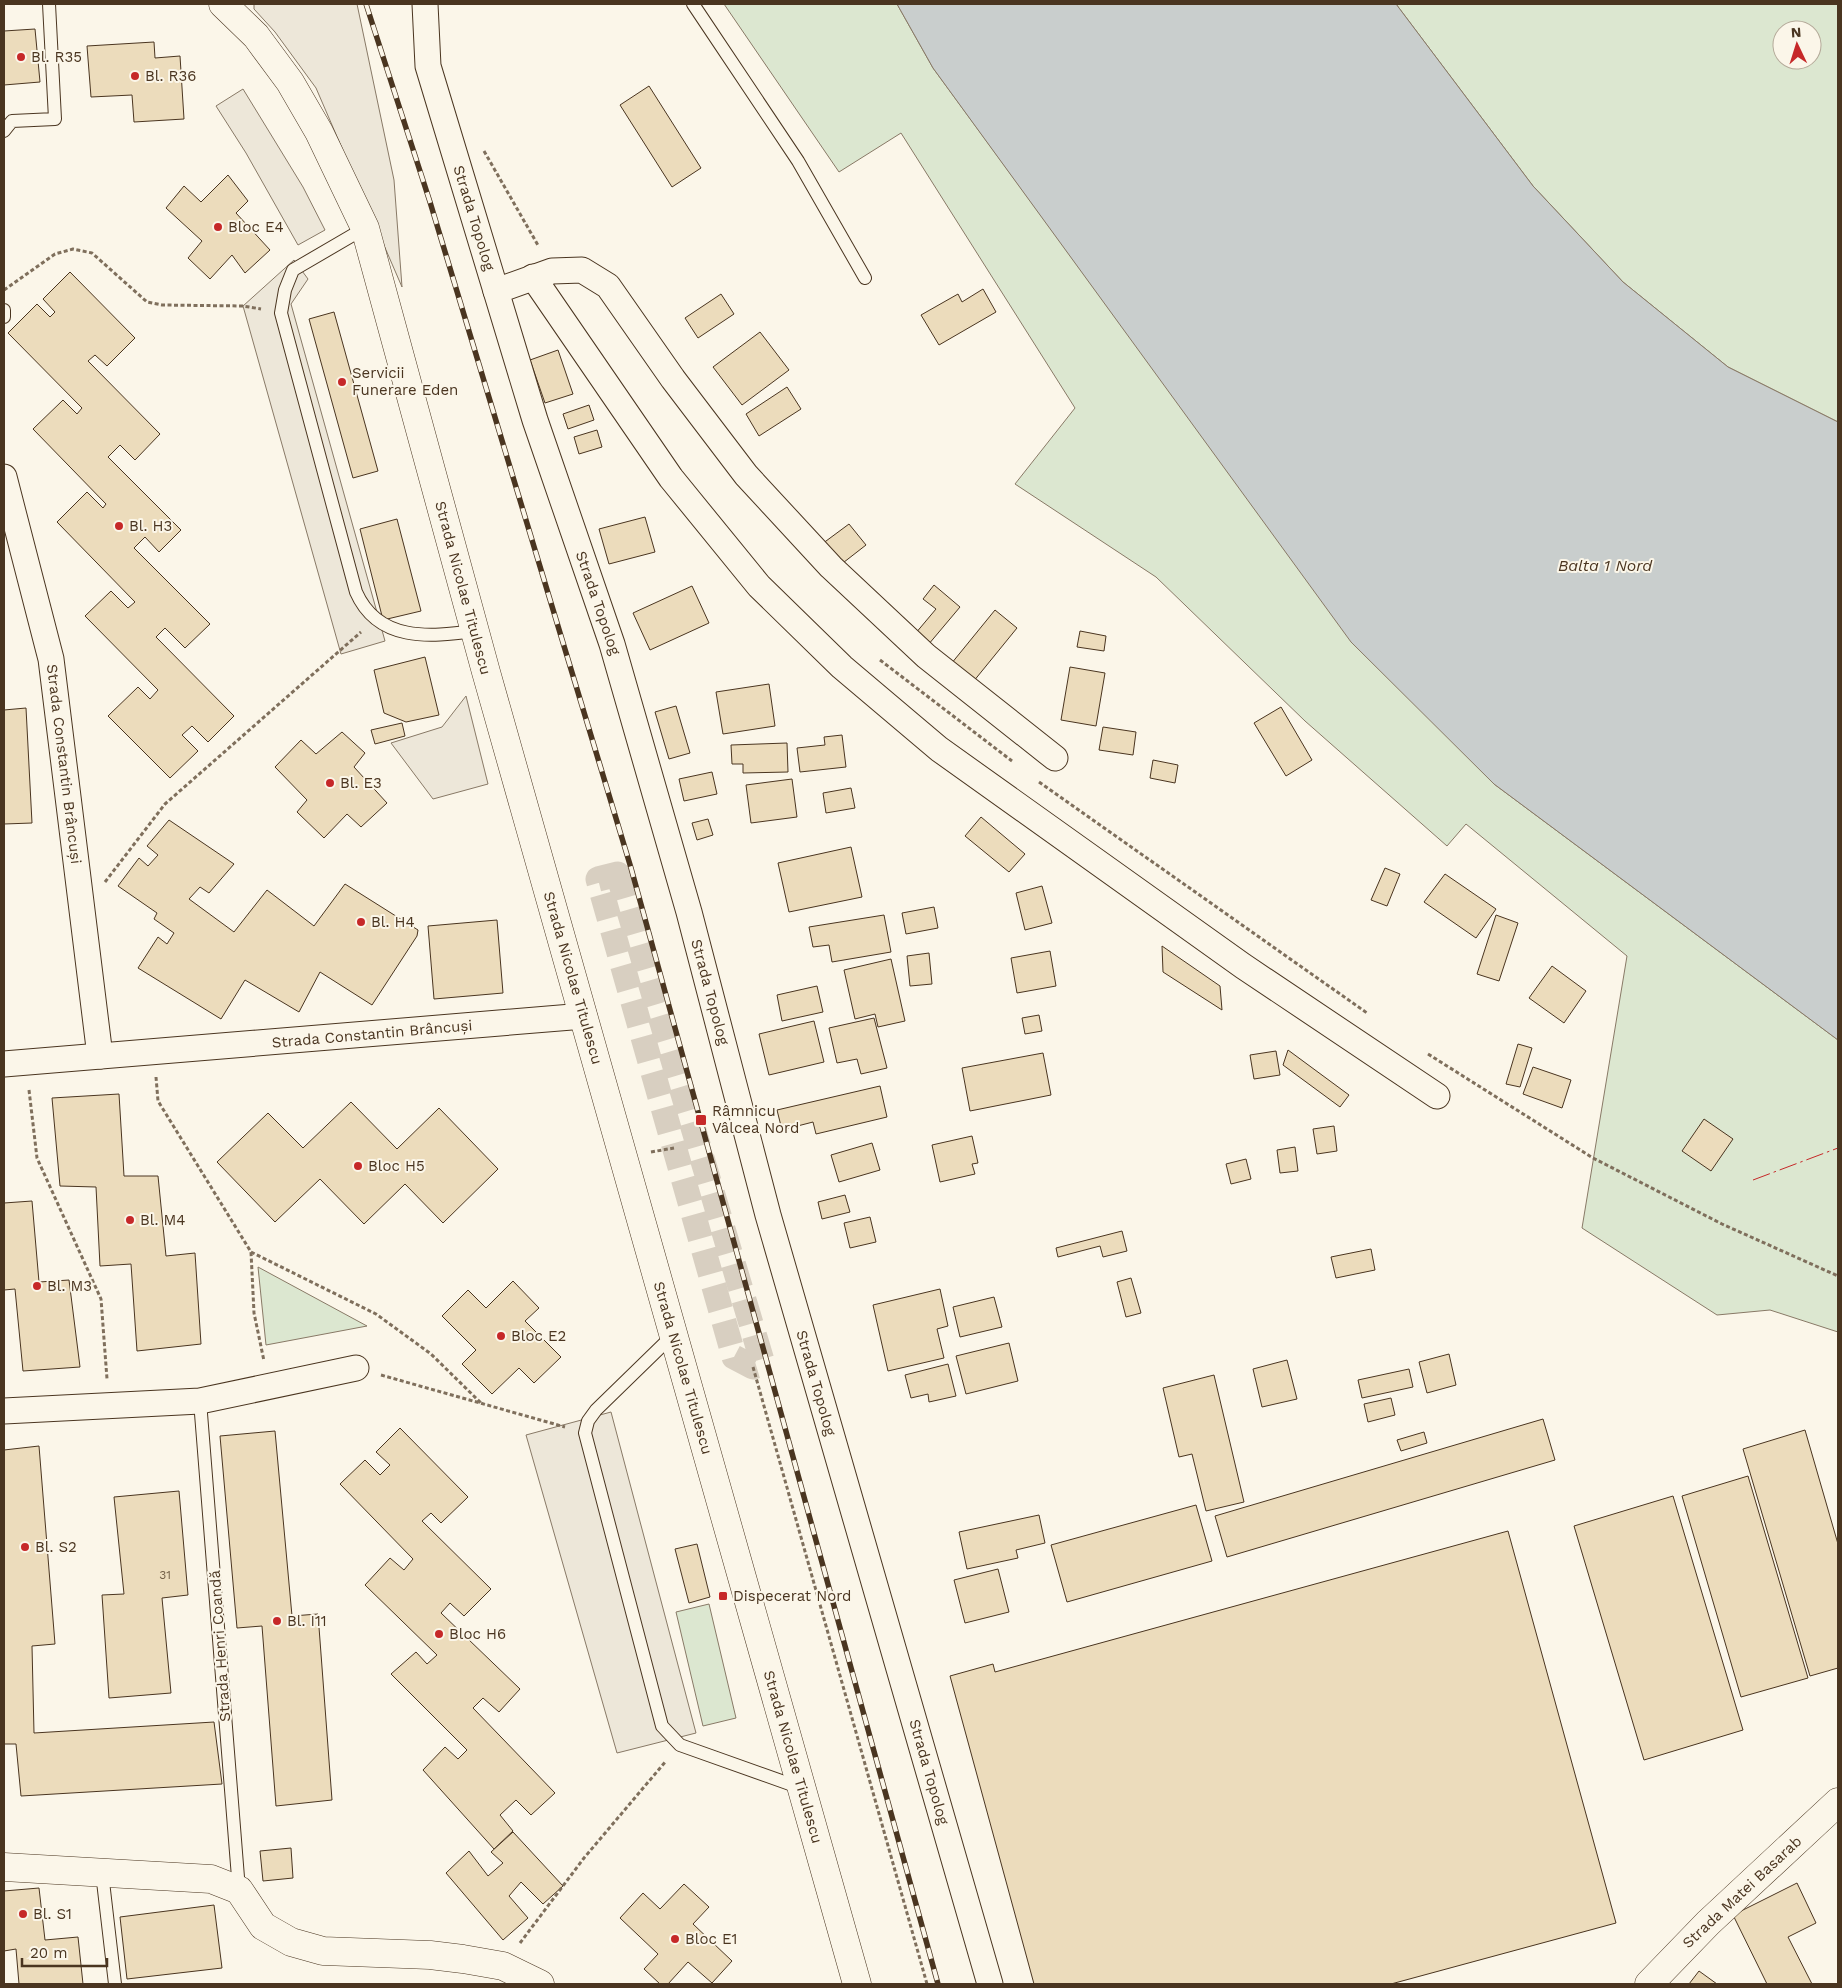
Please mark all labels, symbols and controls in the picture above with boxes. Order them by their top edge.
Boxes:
north arrow [1772,20,1822,70]
text: N [1790,24,1802,40]
place label: Bl. R35 [31,48,82,66]
marker: Bl. R35 [15,51,27,63]
place label: Bl. R36 [145,67,196,85]
marker: Bl. R36 [129,70,141,82]
street label: Strada Topolog [449,163,499,273]
place label: Bloc E4 [228,218,284,236]
marker: Bloc E4 [212,221,224,233]
place label: Servicii Funerare Eden [352,364,458,399]
marker: Servicii Funerare Eden [336,376,348,388]
street label: Strada Nicolae Titulescu [431,499,495,677]
place label: Bl. H3 [129,517,172,535]
marker: Bl. H3 [113,520,125,532]
street label: Strada Topolog [572,549,624,657]
water label: Balta 1 Nord [1558,556,1653,575]
street label: Strada Constantin Brâncuși [43,663,85,865]
place label: Bl. E3 [340,774,382,792]
marker: Bl. E3 [324,777,336,789]
street label: Strada Nicolae Titulescu [540,890,606,1066]
place label: Bl. H4 [371,913,415,931]
marker: Bl. H4 [355,916,367,928]
street label: Strada Topolog [687,937,733,1047]
street label: Strada Constantin Brâncuși [271,1016,473,1052]
place label: Râmnicu Vâlcea Nord [712,1102,799,1137]
marker: Râmnicu Vâlcea Nord [694,1113,708,1127]
place label: Bloc H5 [368,1157,425,1175]
marker: Bloc H5 [352,1160,364,1172]
place label: Bl. M4 [140,1211,185,1229]
marker: Bl. M4 [124,1214,136,1226]
place label: Bl. M3 [47,1277,92,1295]
marker: Bl. M3 [31,1280,43,1292]
street label: Strada Nicolae Titulescu [650,1280,716,1456]
place label: Bloc E2 [511,1327,566,1345]
street label: Strada Topolog [792,1328,840,1438]
marker: Bloc E2 [495,1330,507,1342]
place label: Bl. S2 [35,1538,77,1556]
marker: Bl. S2 [19,1541,31,1553]
house number: 31 [159,1568,171,1582]
street label: Strada Henri Coandă [206,1569,234,1722]
place label: Dispecerat Nord [733,1587,851,1605]
marker: Dispecerat Nord [717,1590,729,1602]
place label: Bl. I11 [287,1612,327,1630]
marker: Bl. I11 [271,1615,283,1627]
place label: Bloc H6 [449,1625,506,1643]
marker: Bloc H6 [433,1628,445,1640]
street label: Strada Nicolae Titulescu [760,1669,826,1845]
street label: Strada Topolog [905,1717,953,1827]
street label: Strada Matei Basarab [1679,1832,1805,1952]
place label: Bl. S1 [33,1905,72,1923]
marker: Bl. S1 [17,1908,29,1920]
place label: Bloc E1 [685,1930,737,1948]
marker: Bloc E1 [669,1933,681,1945]
scale bar [22,1936,108,1968]
text: 20 m [30,1944,68,1962]

